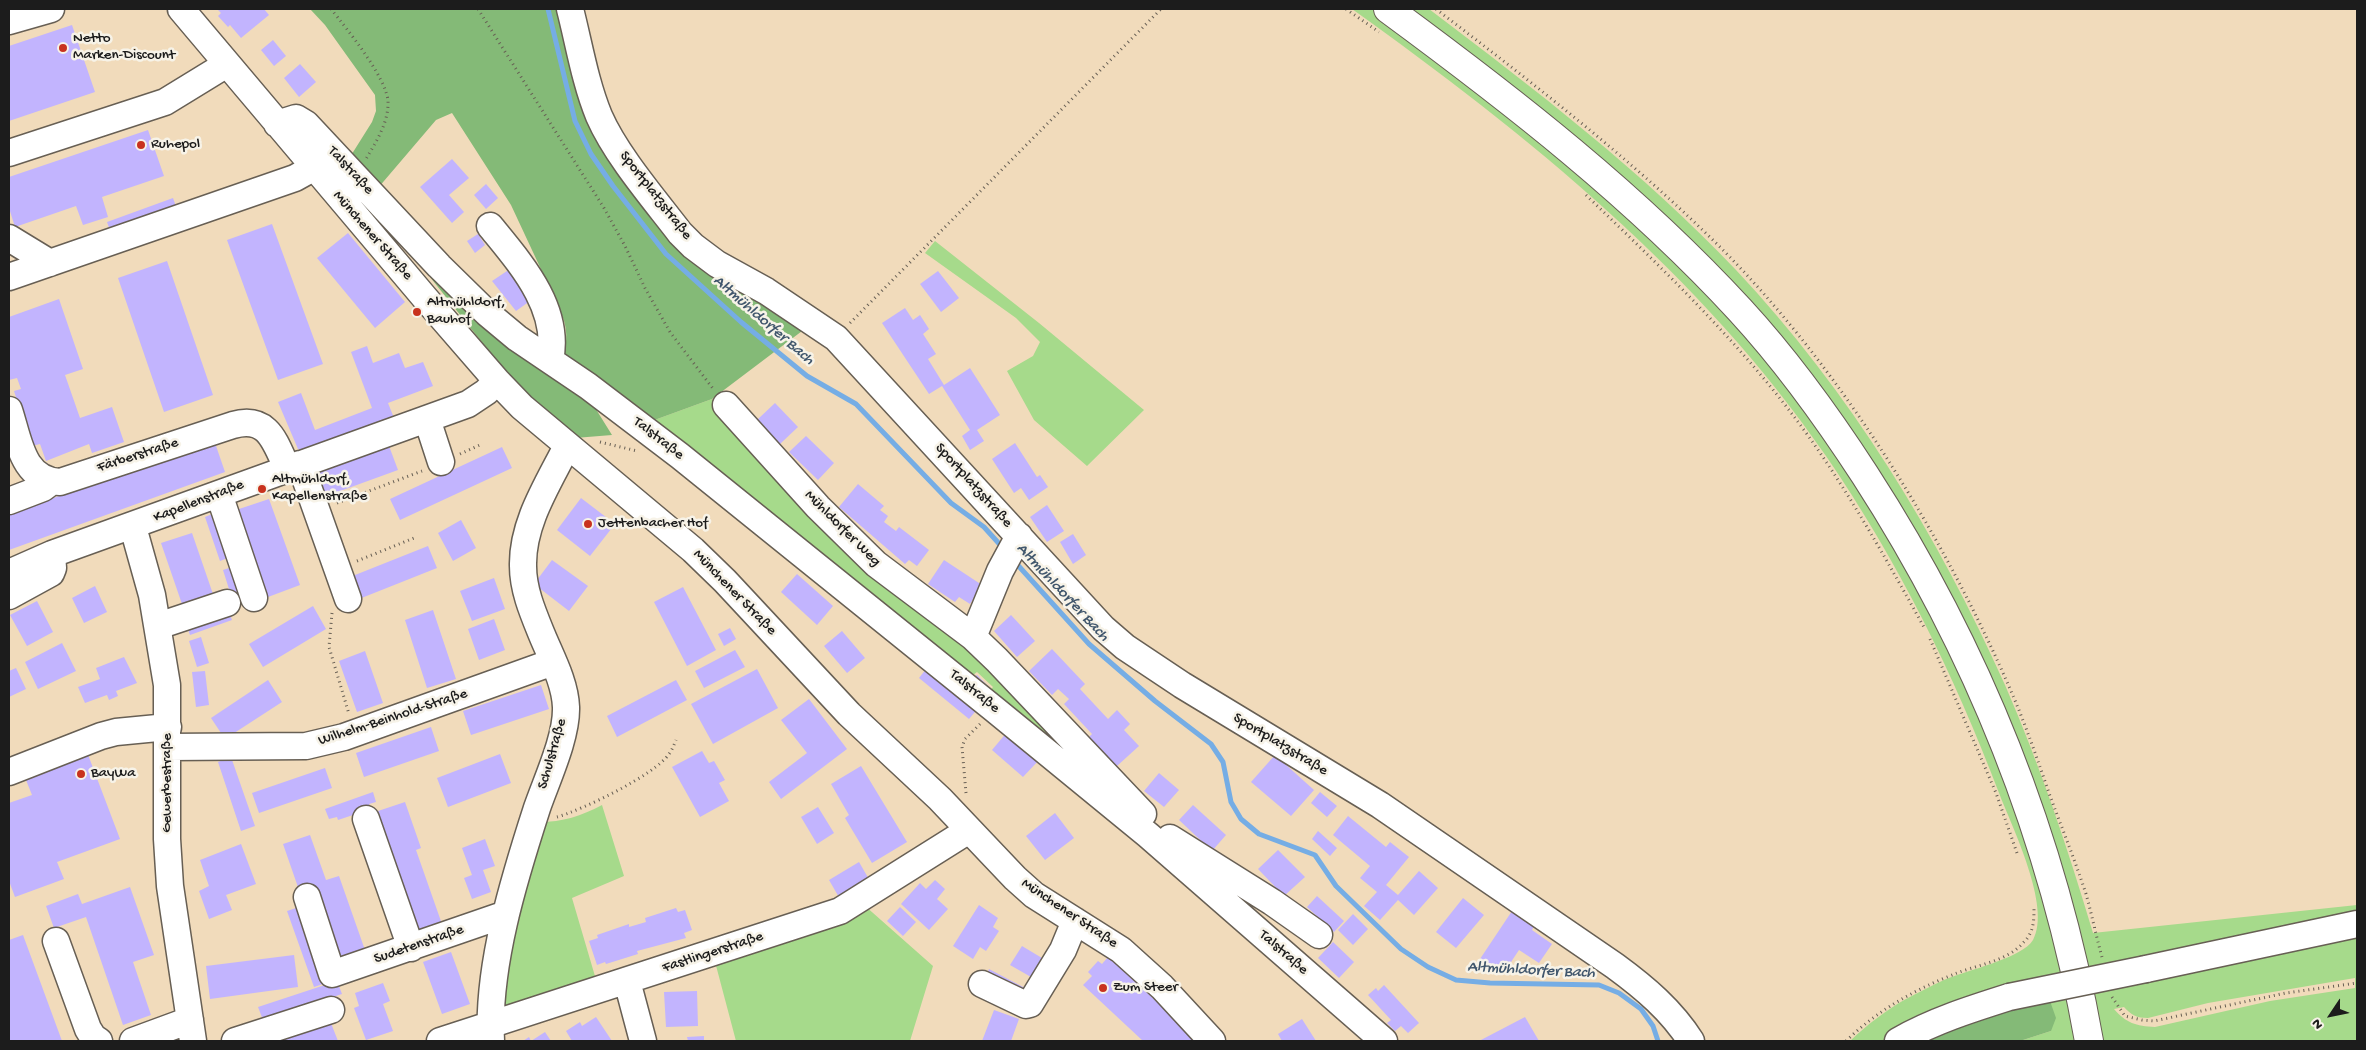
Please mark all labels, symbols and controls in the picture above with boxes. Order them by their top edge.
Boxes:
place label: Netto Marken-Discount [73,30,175,65]
marker: Netto Marken-Discount [57,42,69,54]
place label: Ruhepol [151,136,200,154]
marker: Ruhepol [135,139,147,151]
street label: Talstraße [323,143,377,199]
street label: Sportplatzstraße [615,148,695,244]
street label: Münchener Straße [328,188,416,284]
water label: Altmühldorfer Bach [709,272,817,370]
place label: Altmühldorf, Bauhof [427,294,506,329]
marker: Altmühldorf, Bauhof [411,306,423,318]
street label: Talstraße [629,414,687,464]
street label: Färberstraße [95,434,181,478]
street label: Sportplatzstraße [930,440,1016,532]
place label: Altmühldorf, Kapellenstraße [272,471,367,506]
street label: Kapellenstraße [151,477,247,527]
marker: Altmühldorf, Kapellenstraße [256,483,268,495]
street label: Mühldorfer Weg [800,487,884,571]
place label: Jettenbacher Hof [598,515,708,533]
marker: Jettenbacher Hof [582,518,594,530]
water label: Altmühldorfer Bach [1011,540,1113,646]
street label: Münchener Straße [688,546,780,640]
street label: Talstraße [945,666,1003,718]
street label: Wilhelm-Beinhold-Straße [316,685,470,751]
street label: Sportplatzstraße [1229,710,1331,780]
street label: Schulstraße [534,717,572,791]
street label: Gewerbestraße [159,733,177,833]
place label: BayWa [91,765,135,783]
marker: BayWa [75,768,87,780]
street label: Münchener Straße [1017,875,1121,953]
street label: Sudetenstraße [372,921,466,969]
street label: Talstraße [1255,927,1311,979]
street label: Fastlingerstraße [660,928,766,978]
water label: Altmühldorfer Bach [1467,958,1595,984]
place label: Zum Steer [1113,979,1178,997]
marker: Zum Steer [1097,982,1109,994]
north arrow [2306,990,2356,1040]
text: N [2309,1015,2328,1032]

